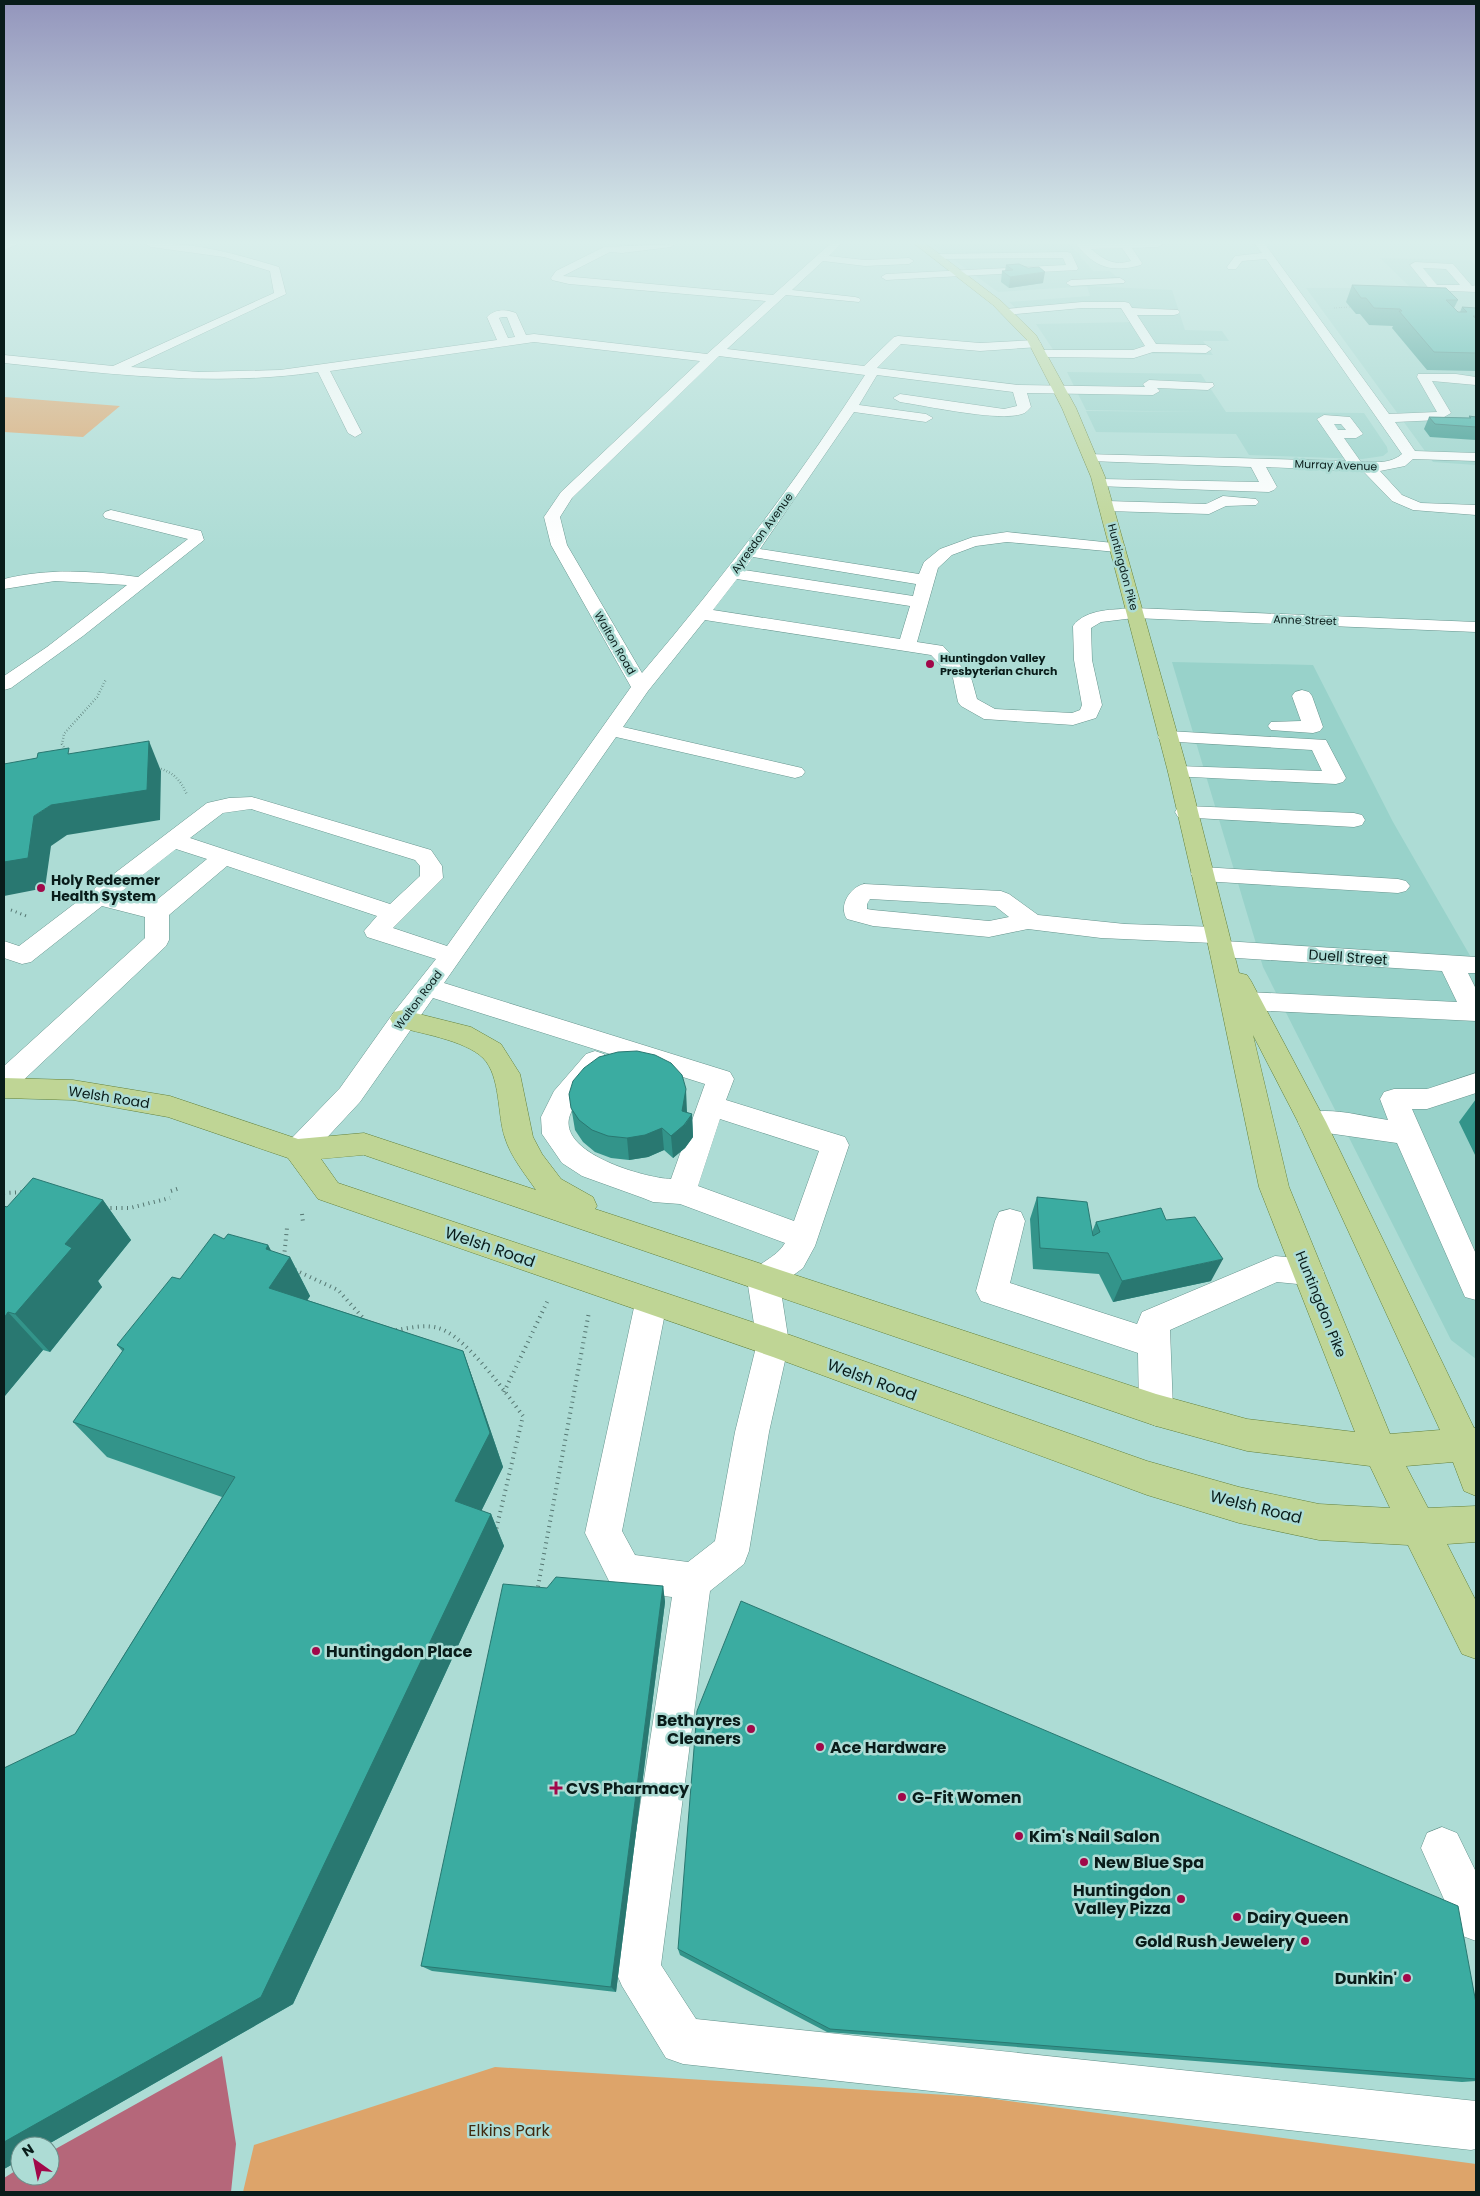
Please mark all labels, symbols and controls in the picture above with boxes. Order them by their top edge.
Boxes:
street label: Murray Avenue [1294,456,1378,474]
street label: Ayresdon Avenue [727,489,797,577]
street label: Huntingdon Pike [1104,522,1142,612]
street label: Walton Road [590,608,640,678]
street label: Anne Street [1273,611,1337,629]
place label: Huntingdon Valley Presbyterian Church [940,650,1057,679]
marker: Huntingdon Valley Presbyterian Church [924,658,936,670]
place label: Holy Redeemer Health System [51,870,160,906]
marker: Holy Redeemer Health System [35,882,47,894]
street label: Duell Street [1308,944,1388,970]
street label: Walton Road [390,967,446,1033]
street label: Welsh Road [67,1081,151,1113]
street label: Welsh Road [442,1221,538,1273]
street label: Huntingdon Pike [1291,1248,1352,1360]
street label: Welsh Road [824,1353,920,1407]
street label: Welsh Road [1208,1484,1304,1530]
place label: Huntingdon Place [326,1640,473,1663]
marker: Huntingdon Place [310,1645,322,1657]
place label: Bethayres Cleaners [657,1709,741,1750]
marker: Bethayres Cleaners [745,1723,757,1735]
place label: Ace Hardware [830,1736,947,1759]
marker: Ace Hardware [814,1741,826,1753]
place label: CVS Pharmacy [566,1777,690,1800]
marker: CVS Pharmacy [550,1782,562,1794]
place label: G-Fit Women [912,1786,1021,1809]
marker: G-Fit Women [896,1791,908,1803]
place label: Kim's Nail Salon [1029,1825,1160,1848]
marker: Kim's Nail Salon [1013,1830,1025,1842]
place label: New Blue Spa [1094,1851,1204,1874]
marker: New Blue Spa [1078,1856,1090,1868]
place label: Huntingdon Valley Pizza [1073,1879,1171,1920]
marker: Huntingdon Valley Pizza [1175,1893,1187,1905]
place label: Dairy Queen [1247,1906,1348,1929]
marker: Dairy Queen [1231,1911,1243,1923]
place label: Gold Rush Jewelery [1135,1930,1296,1953]
marker: Gold Rush Jewelery [1299,1935,1311,1947]
place label: Dunkin' [1335,1967,1397,1990]
marker: Dunkin' [1401,1972,1413,1984]
park label: Elkins Park [468,2119,550,2142]
north arrow [10,2136,60,2186]
text: N [18,2139,38,2161]

